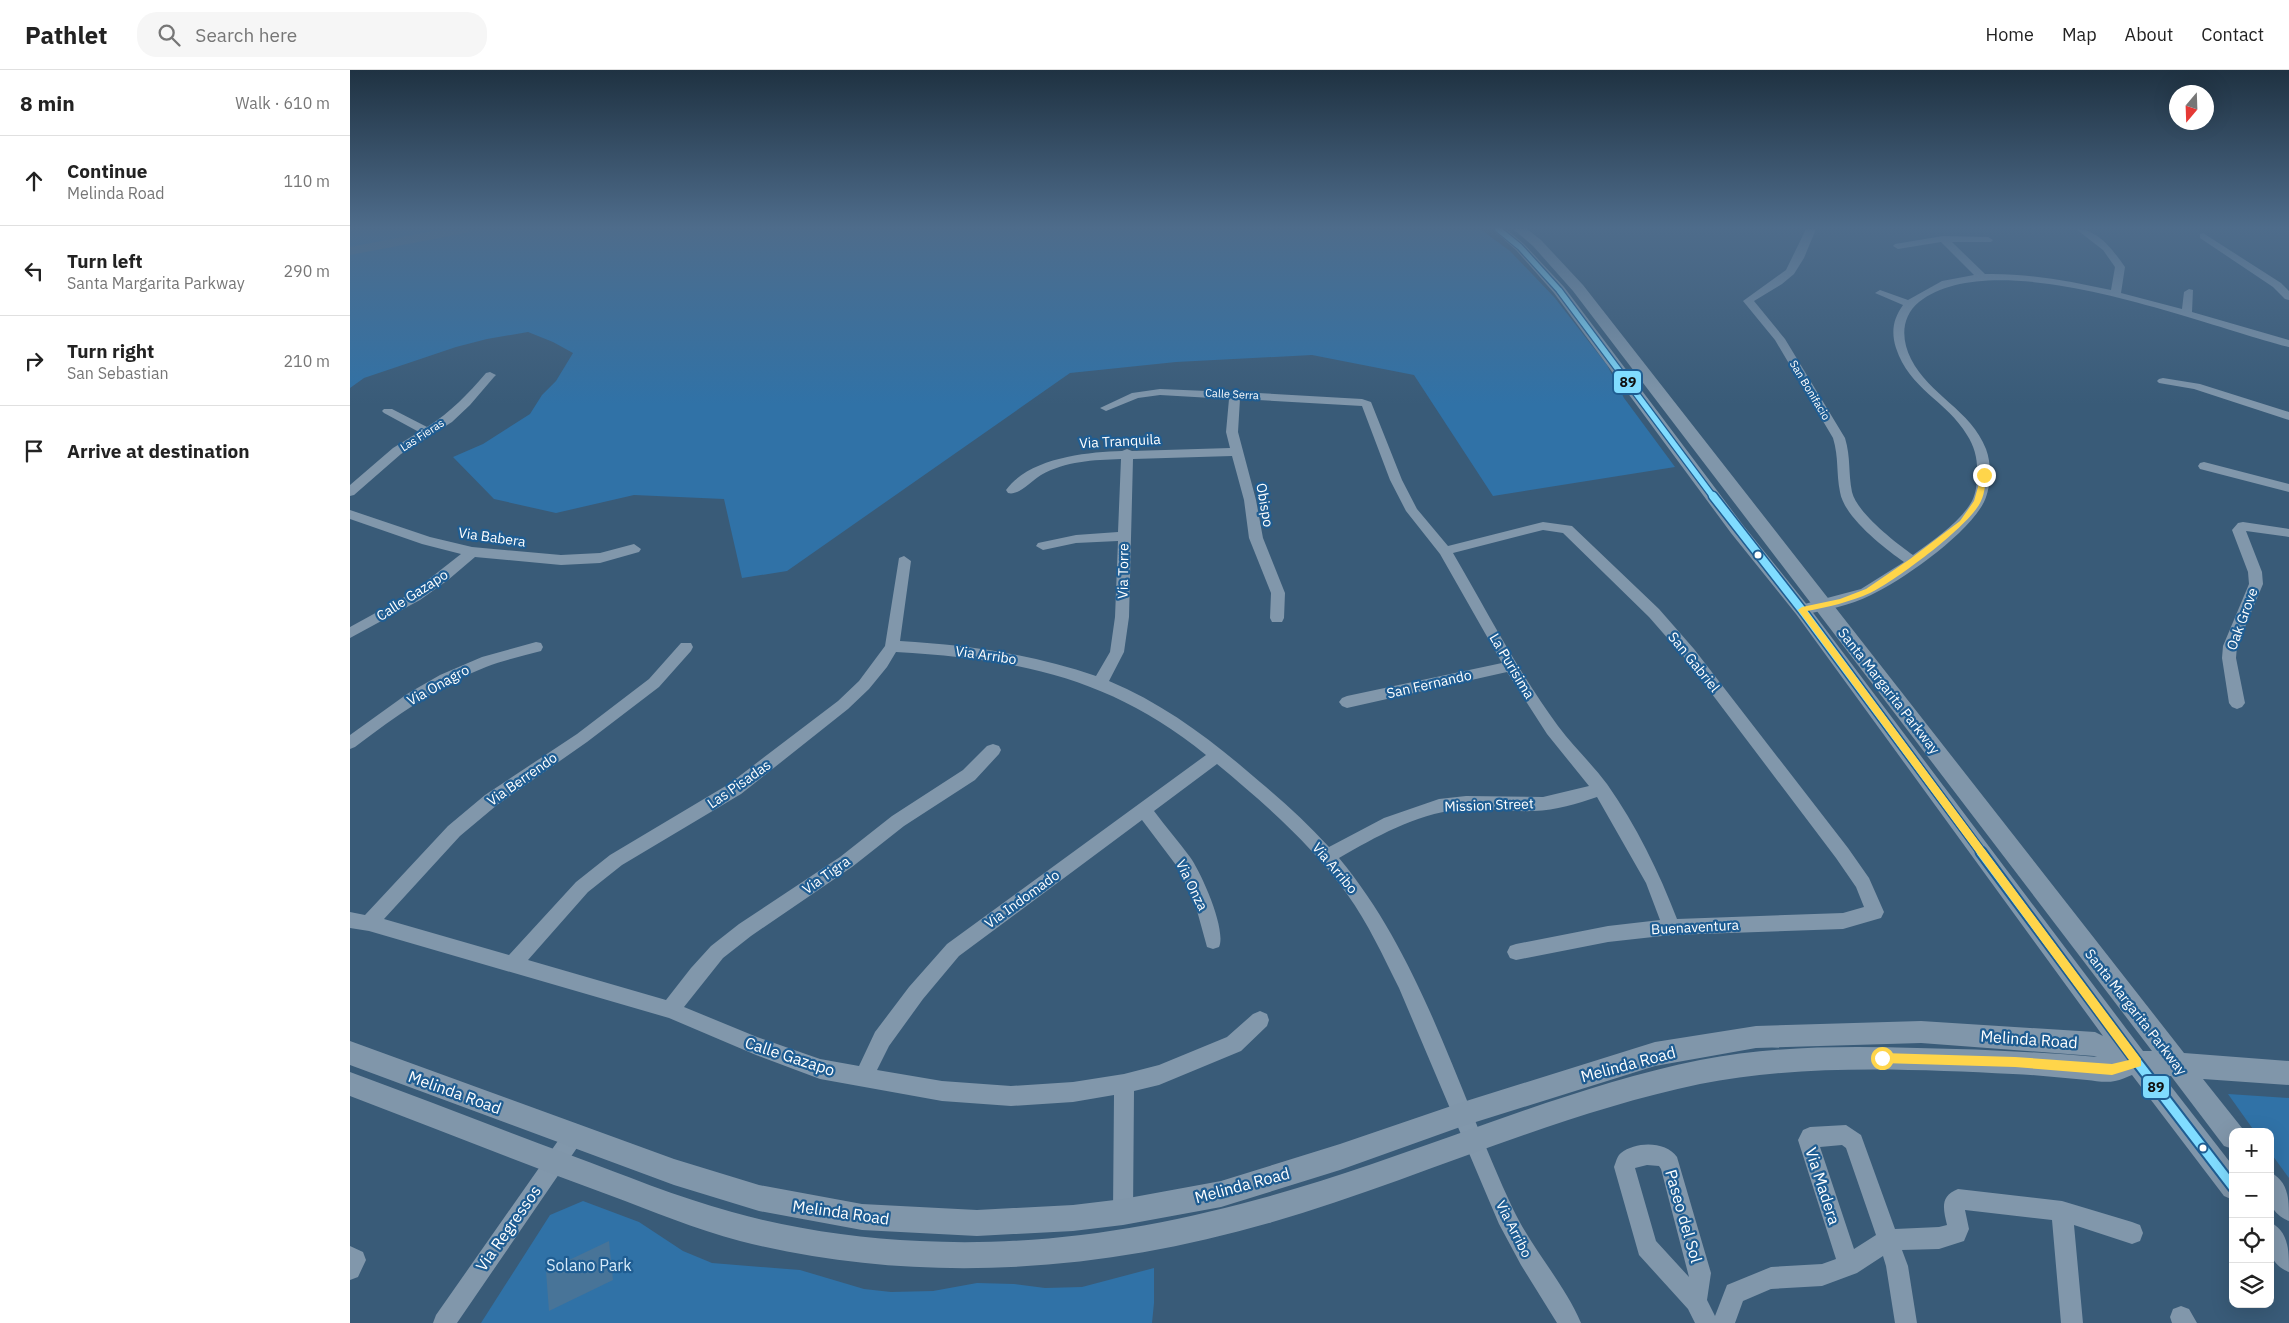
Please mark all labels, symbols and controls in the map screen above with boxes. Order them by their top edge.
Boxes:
search box [137,12,487,57]
text: Pathlet [25,19,107,51]
icon: search [155,21,183,49]
text: Search here [195,23,297,47]
text: Home [1986,23,2034,46]
text: Map [2062,23,2097,46]
text: About [2125,23,2173,46]
text: Contact [2201,23,2264,46]
north arrow [2169,85,2214,130]
text: 8 min [20,89,75,117]
text: Walk · 610 m [235,93,330,113]
text: Continue [67,159,147,183]
icon: ahead [20,167,48,195]
text: 110 m [283,171,330,191]
text: Melinda Road [67,183,165,203]
text: Turn left [67,249,143,273]
icon: left [20,257,48,285]
text: 290 m [283,261,330,281]
text: Santa Margarita Parkway [67,273,245,293]
text: Turn right [67,339,154,363]
icon: right [20,347,48,375]
text: 210 m [283,351,330,371]
street label: San Bonifacio [1787,358,1833,422]
text: San Sebastian [67,363,169,383]
line badge: 89 [1613,370,1642,394]
text: 89 [1620,373,1636,391]
street label: Calle Serra [1205,386,1259,402]
street label: Las Fieras [397,416,447,454]
street label: Via Tranquila [1079,430,1162,452]
icon: arrive [20,437,48,465]
text: Arrive at destination [67,439,250,463]
route end [1973,464,1996,487]
street label: Obispo [1252,482,1278,529]
street label: Via Babera [457,523,527,551]
street label: Via Torre [1114,543,1132,599]
unlabelled marker [1753,550,1763,560]
street label: Calle Gazapo [373,565,451,625]
street label: Oak Grove [2222,585,2262,653]
street label: Santa Margarita Parkway [1834,624,1944,758]
street label: San Gabriel [1664,628,1724,696]
street label: La Purisima [1486,630,1539,702]
street label: Via Arribo [954,642,1018,668]
street label: Via Onagro [404,660,472,709]
street label: San Fernando [1385,665,1473,703]
street label: Via Berrendo [483,748,561,810]
street label: Las Pisadas [704,756,774,812]
street label: Mission Street [1444,794,1534,816]
street label: Via Arribo [1308,839,1362,897]
street label: Via Tigra [799,852,854,898]
street label: Via Onza [1172,856,1212,914]
street label: Via Indomado [981,866,1063,932]
street label: Buenaventura [1651,916,1740,938]
street label: Santa Margarita Parkway [2081,945,2191,1079]
street label: Melinda Road [1980,1026,2078,1052]
street label: Calle Gazapo [742,1032,838,1080]
street label: Melinda Road [1578,1042,1678,1086]
route start [1871,1047,1894,1070]
street label: Melinda Road [406,1066,504,1118]
line badge: 89 [2142,1075,2170,1099]
text: 89 [2148,1078,2164,1096]
map controls [2229,1128,2274,1308]
button: + [2229,1128,2274,1173]
unlabelled marker [2198,1143,2208,1153]
street label: Via Madera [1801,1145,1845,1228]
street label: Melinda Road [1192,1163,1292,1207]
street label: Paseo del Sol [1661,1167,1707,1265]
button: − [2229,1173,2274,1218]
street label: Via Regressos [471,1181,545,1275]
street label: Melinda Road [791,1195,891,1229]
street label: Via Arribo [1492,1198,1536,1261]
button: locate [2229,1218,2274,1263]
park label: Solano Park [546,1255,632,1275]
button: layers [2229,1263,2274,1308]

